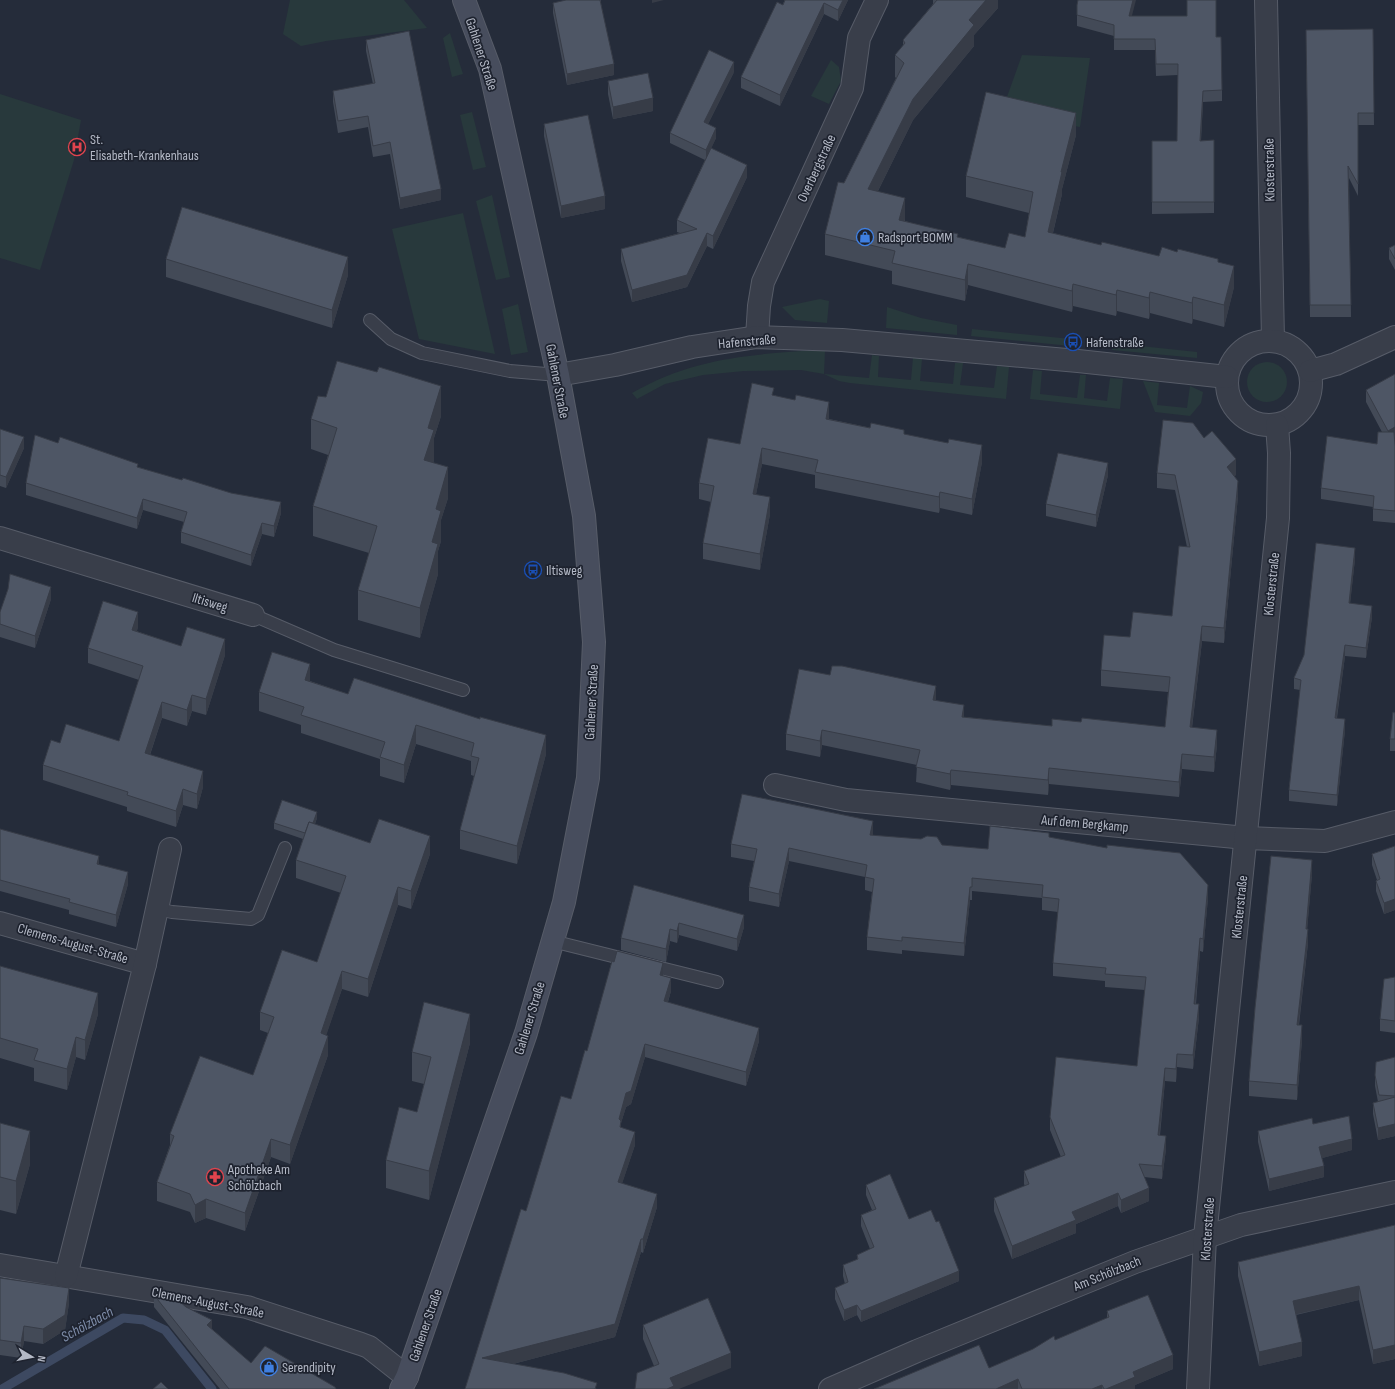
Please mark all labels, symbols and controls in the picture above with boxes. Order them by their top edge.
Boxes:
street label: Gahlener Straße [462,16,501,93]
place label: St. Elisabeth-Krankenhaus [90,131,199,164]
street label: Overbergstraße [793,132,839,205]
hospital icon: St. Elisabeth-Krankenhaus [67,137,87,157]
street label: Klosterstraße [1260,138,1279,202]
shop icon: Radsport BOMM [855,227,875,247]
place label: Radsport BOMM [878,229,953,246]
street label: Hafenstraße [717,331,777,352]
bus stop icon: Hafenstraße [1063,332,1083,352]
place label: Hafenstraße [1086,334,1144,351]
street label: Gahlener Straße [542,342,573,420]
street label: Klosterstraße [1260,552,1283,616]
bus stop icon: Iltisweg [523,560,543,580]
place label: Iltisweg [546,562,583,579]
street label: Iltisweg [190,589,230,616]
street label: Gahlener Straße [581,664,602,740]
street label: Auf dem Bergkamp [1040,811,1129,836]
street label: Klosterstraße [1228,875,1251,939]
street label: Clemens-August-Straße [16,920,130,967]
street label: Gahlener Straße [510,980,549,1057]
place label: Apotheke Am Schölzbach [227,1161,290,1194]
pharmacy icon: Apotheke Am Schölzbach [205,1167,225,1187]
street label: Klosterstraße [1197,1197,1218,1261]
street label: Am Schölzbach [1070,1252,1143,1295]
street label: Clemens-August-Straße [150,1283,266,1322]
street label: Gahlener Straße [405,1287,446,1364]
water label: Schölzbach [58,1302,117,1347]
north arrow [12,1337,52,1377]
text: N [34,1355,48,1363]
shop icon: Serendipity [259,1357,279,1377]
place label: Serendipity [282,1359,336,1376]

